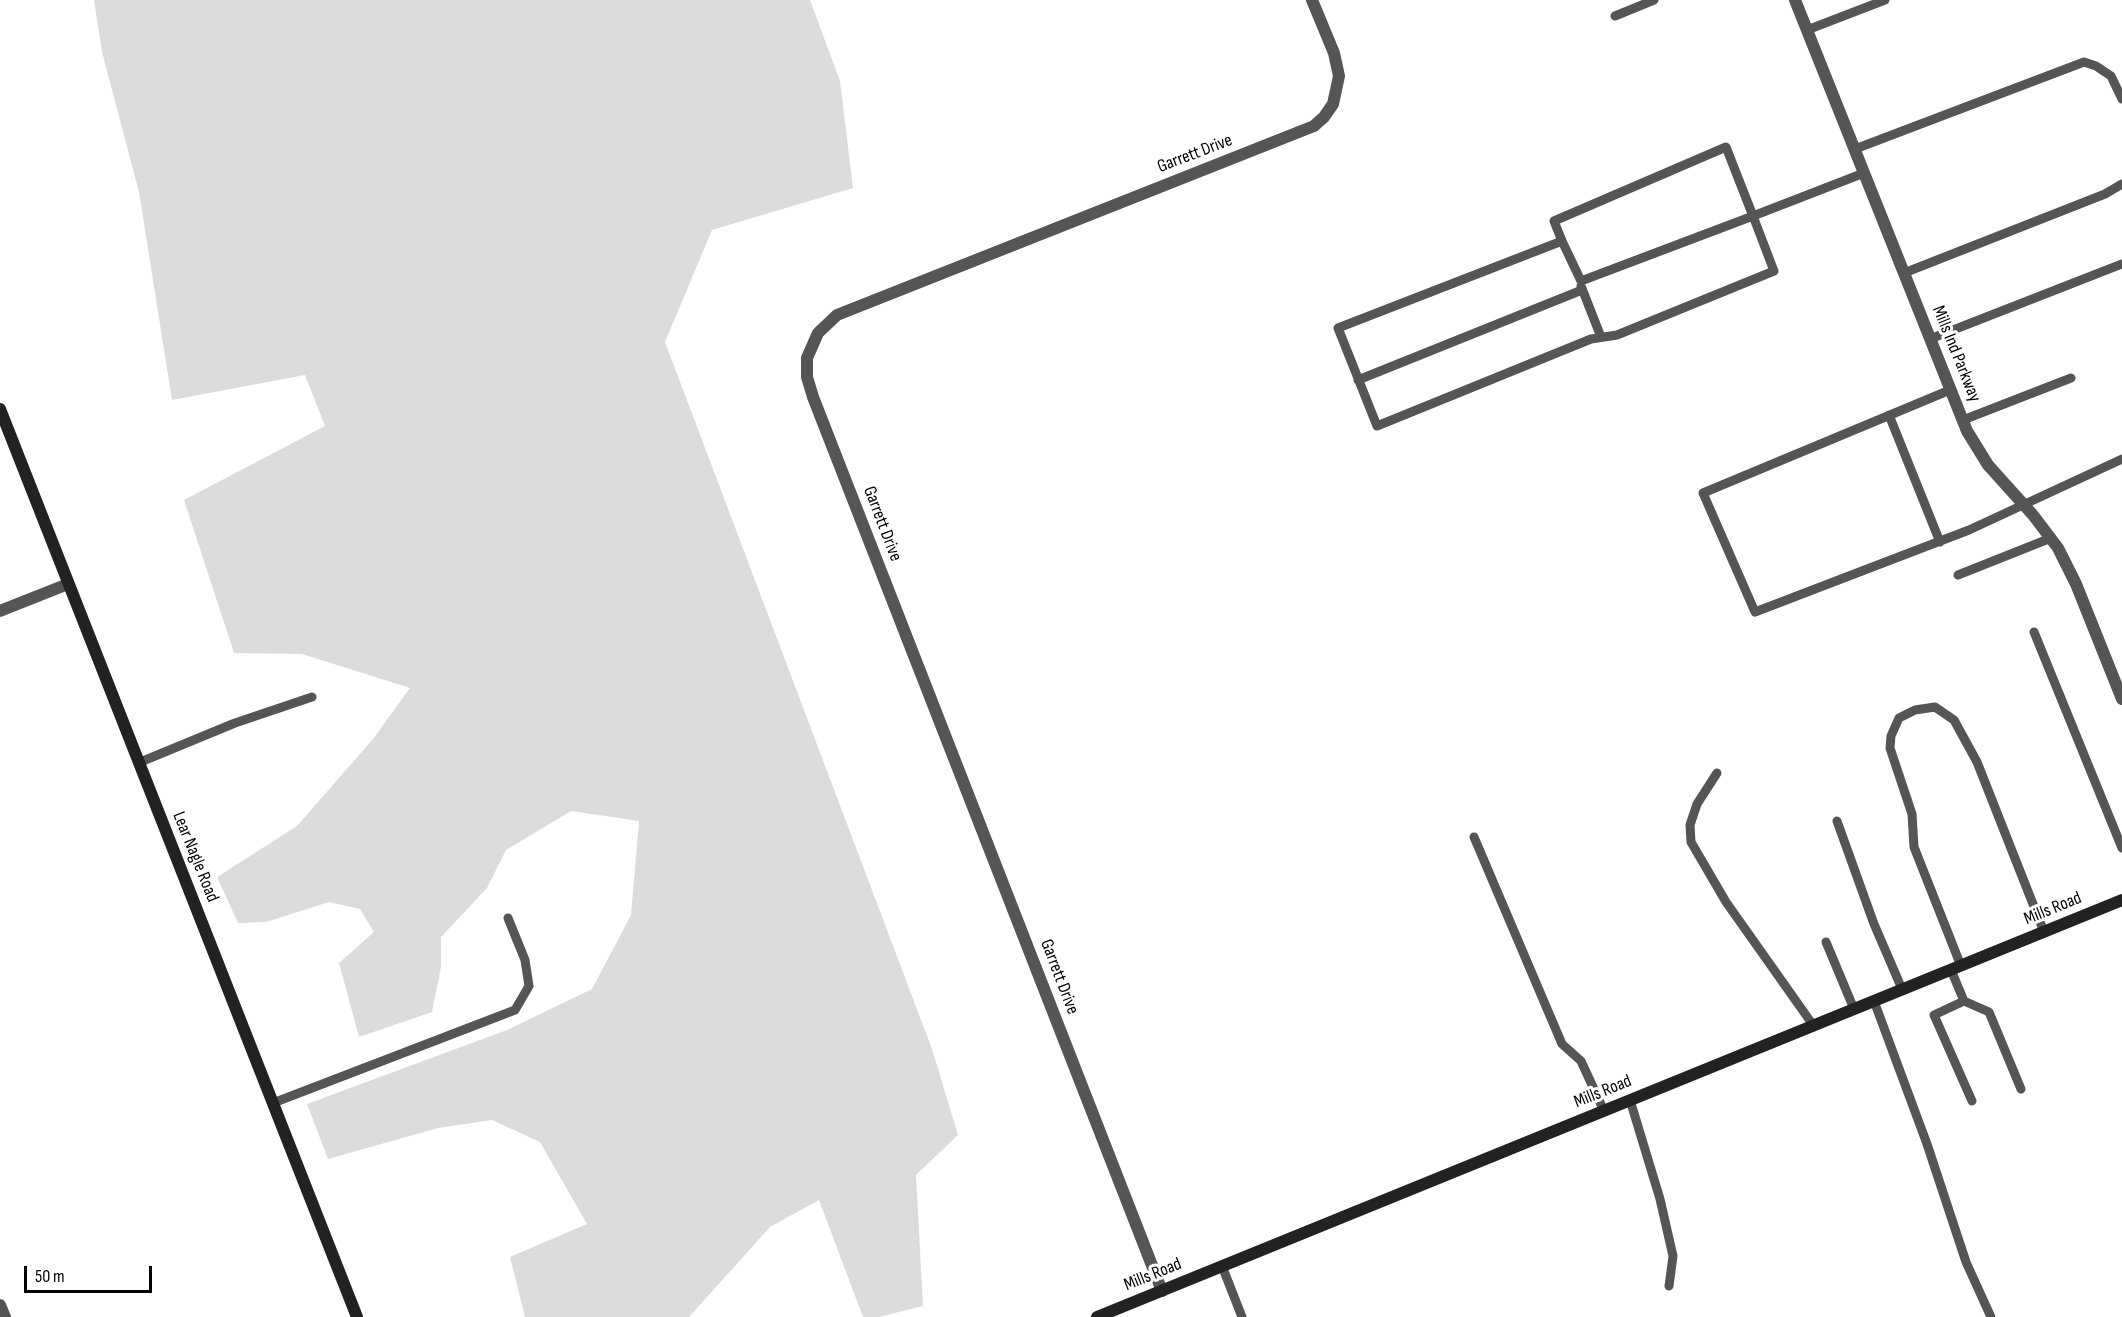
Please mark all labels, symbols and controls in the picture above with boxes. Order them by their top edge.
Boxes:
street label: Garrett Drive [1155,130,1235,178]
street label: Mills Ind Parkway [1927,303,1985,405]
street label: Garrett Drive [858,484,906,564]
street label: Lear Nagle Road [167,809,223,905]
street label: Mills Road [2021,888,2085,930]
street label: Garrett Drive [1035,937,1083,1017]
street label: Mills Road [1571,1071,1635,1113]
scale bar [27,1254,154,1292]
street label: Mills Road [1121,1254,1185,1296]
text: 50 m [35,1266,65,1287]

